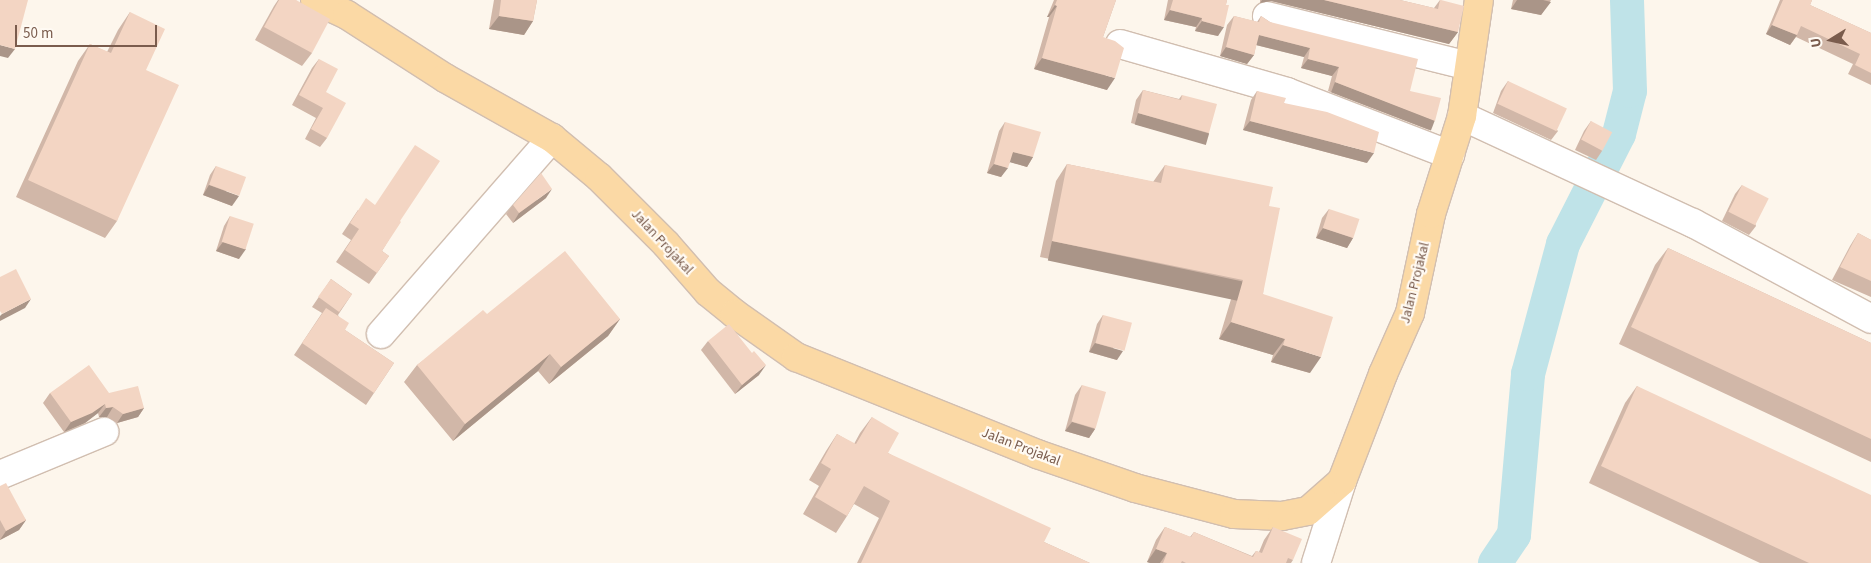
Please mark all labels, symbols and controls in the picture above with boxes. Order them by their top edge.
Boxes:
scale bar [18,15,160,47]
north arrow [1806,15,1856,65]
text: 50 m [23,23,53,44]
text: U [1806,36,1827,49]
street label: Jalan Projakal [628,206,696,278]
street label: Jalan Projakal [1397,241,1433,325]
street label: Jalan Projakal [979,424,1063,470]

